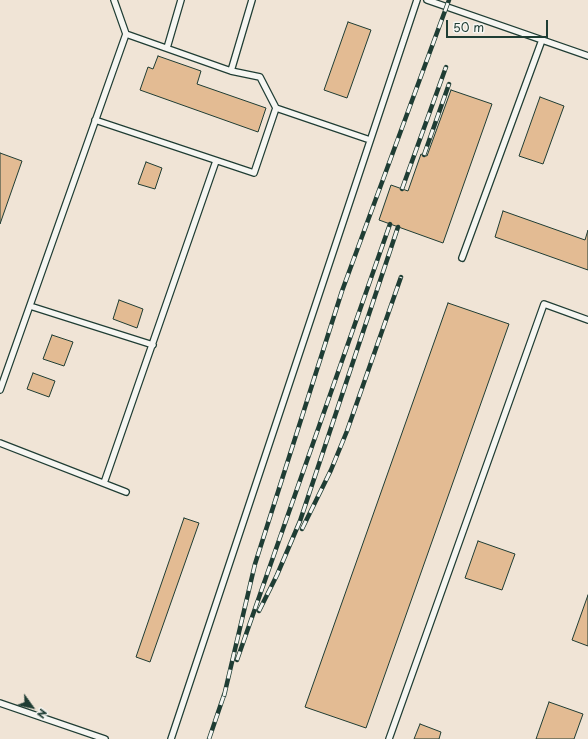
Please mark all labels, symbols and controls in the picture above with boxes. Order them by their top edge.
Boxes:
scale bar [448,12,550,38]
text: 50 m [453,18,484,36]
north arrow [12,687,52,727]
text: N [33,706,52,722]

